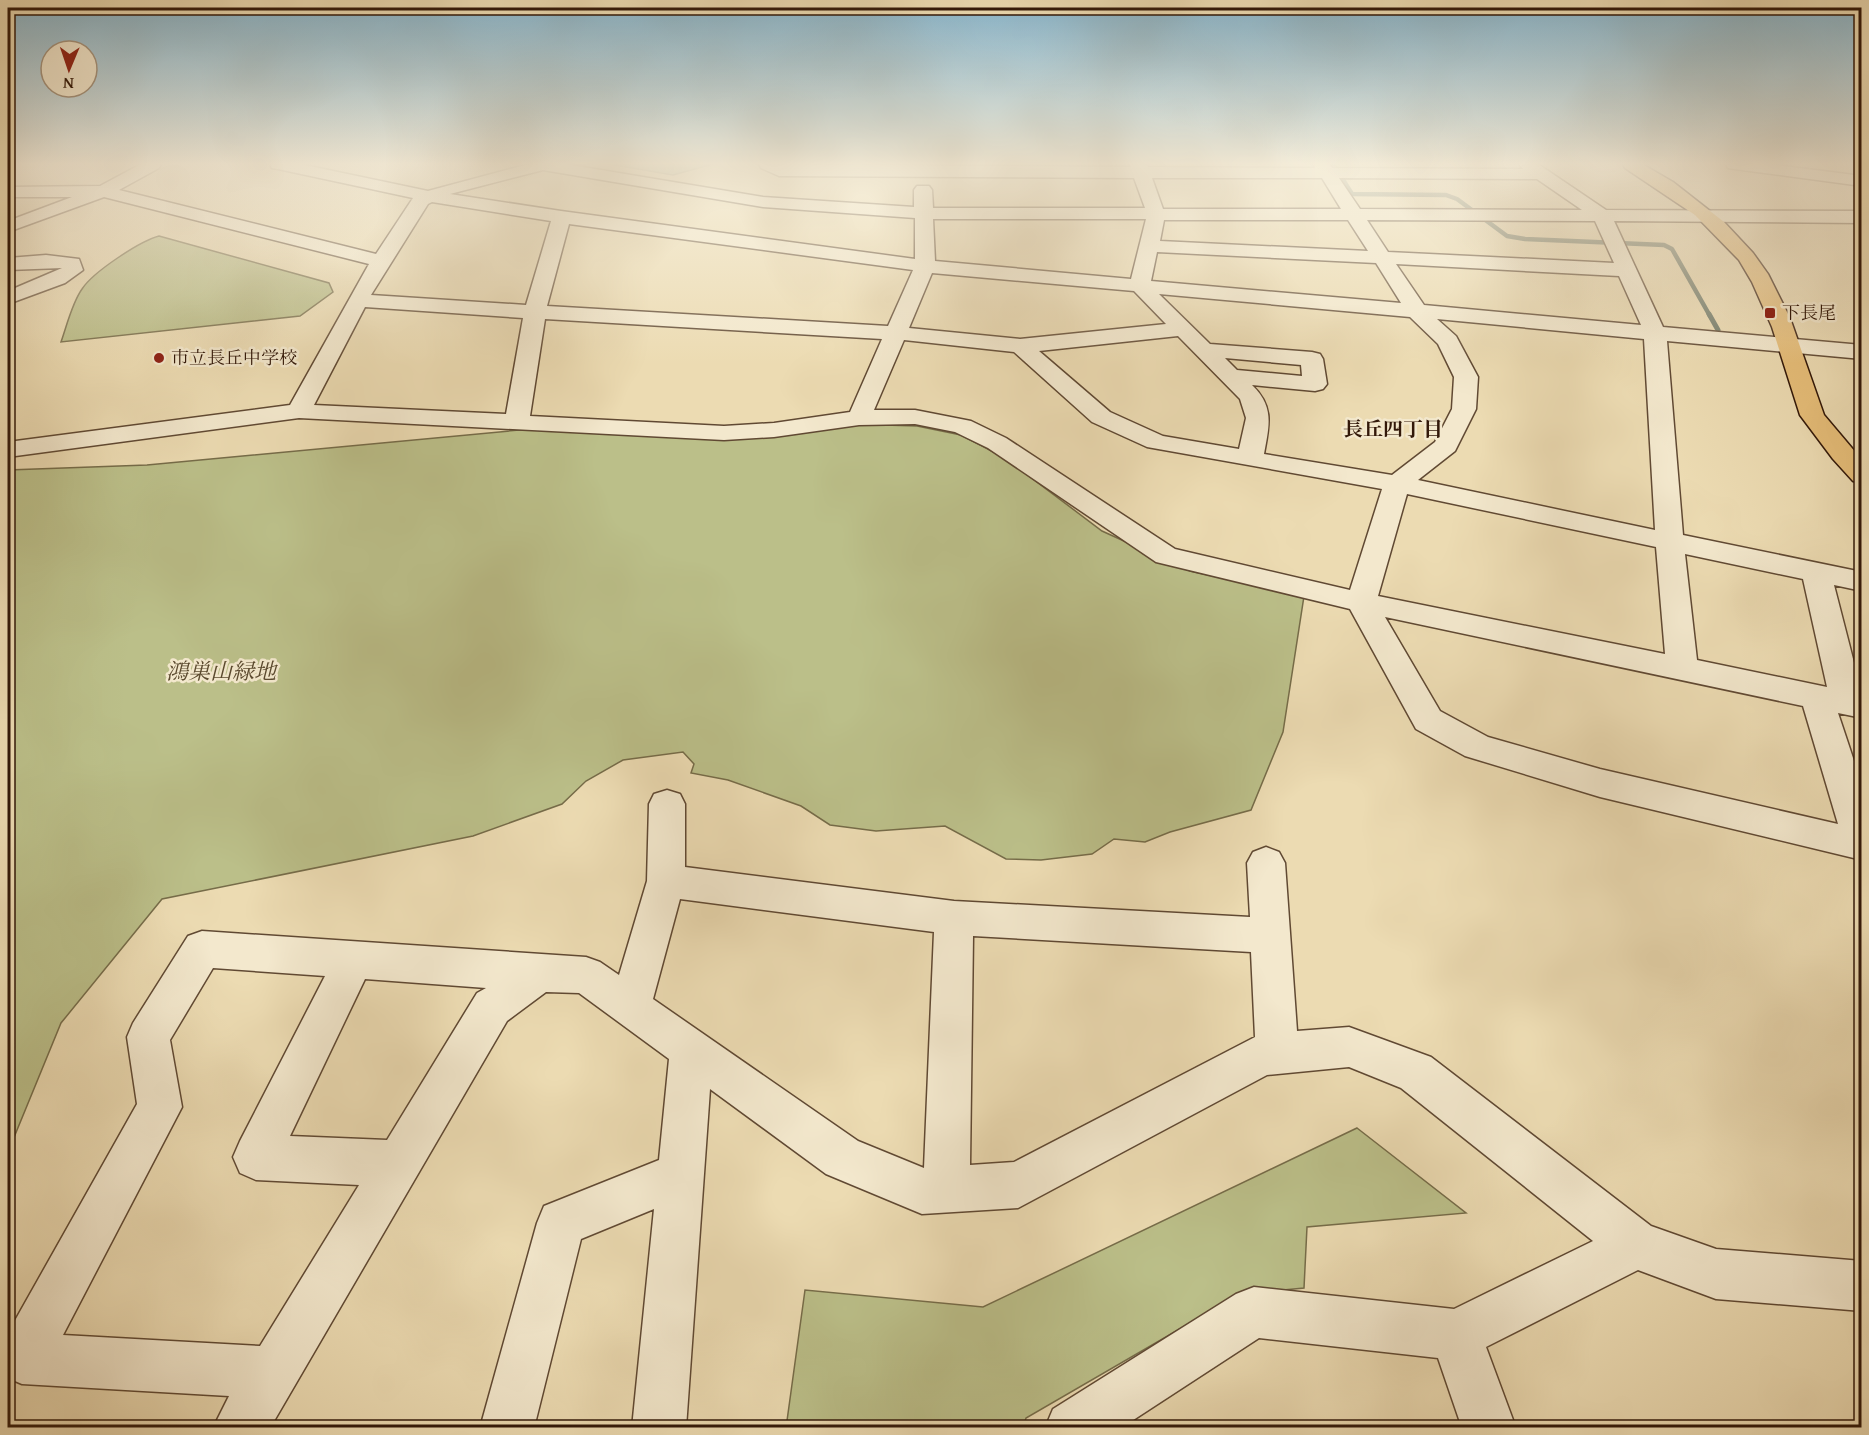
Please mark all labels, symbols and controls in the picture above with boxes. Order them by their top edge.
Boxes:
north arrow [39,39,99,99]
text: N [62,72,74,96]
place label: 下長尾 [1782,299,1836,326]
marker: 下長尾 [1763,306,1777,320]
place label: 市立長丘中学校 [171,344,297,371]
marker: 市立長丘中学校 [152,351,166,365]
district label: 長丘四丁目 [1343,414,1443,443]
park label: 鴻巣山緑地 [166,655,278,687]

